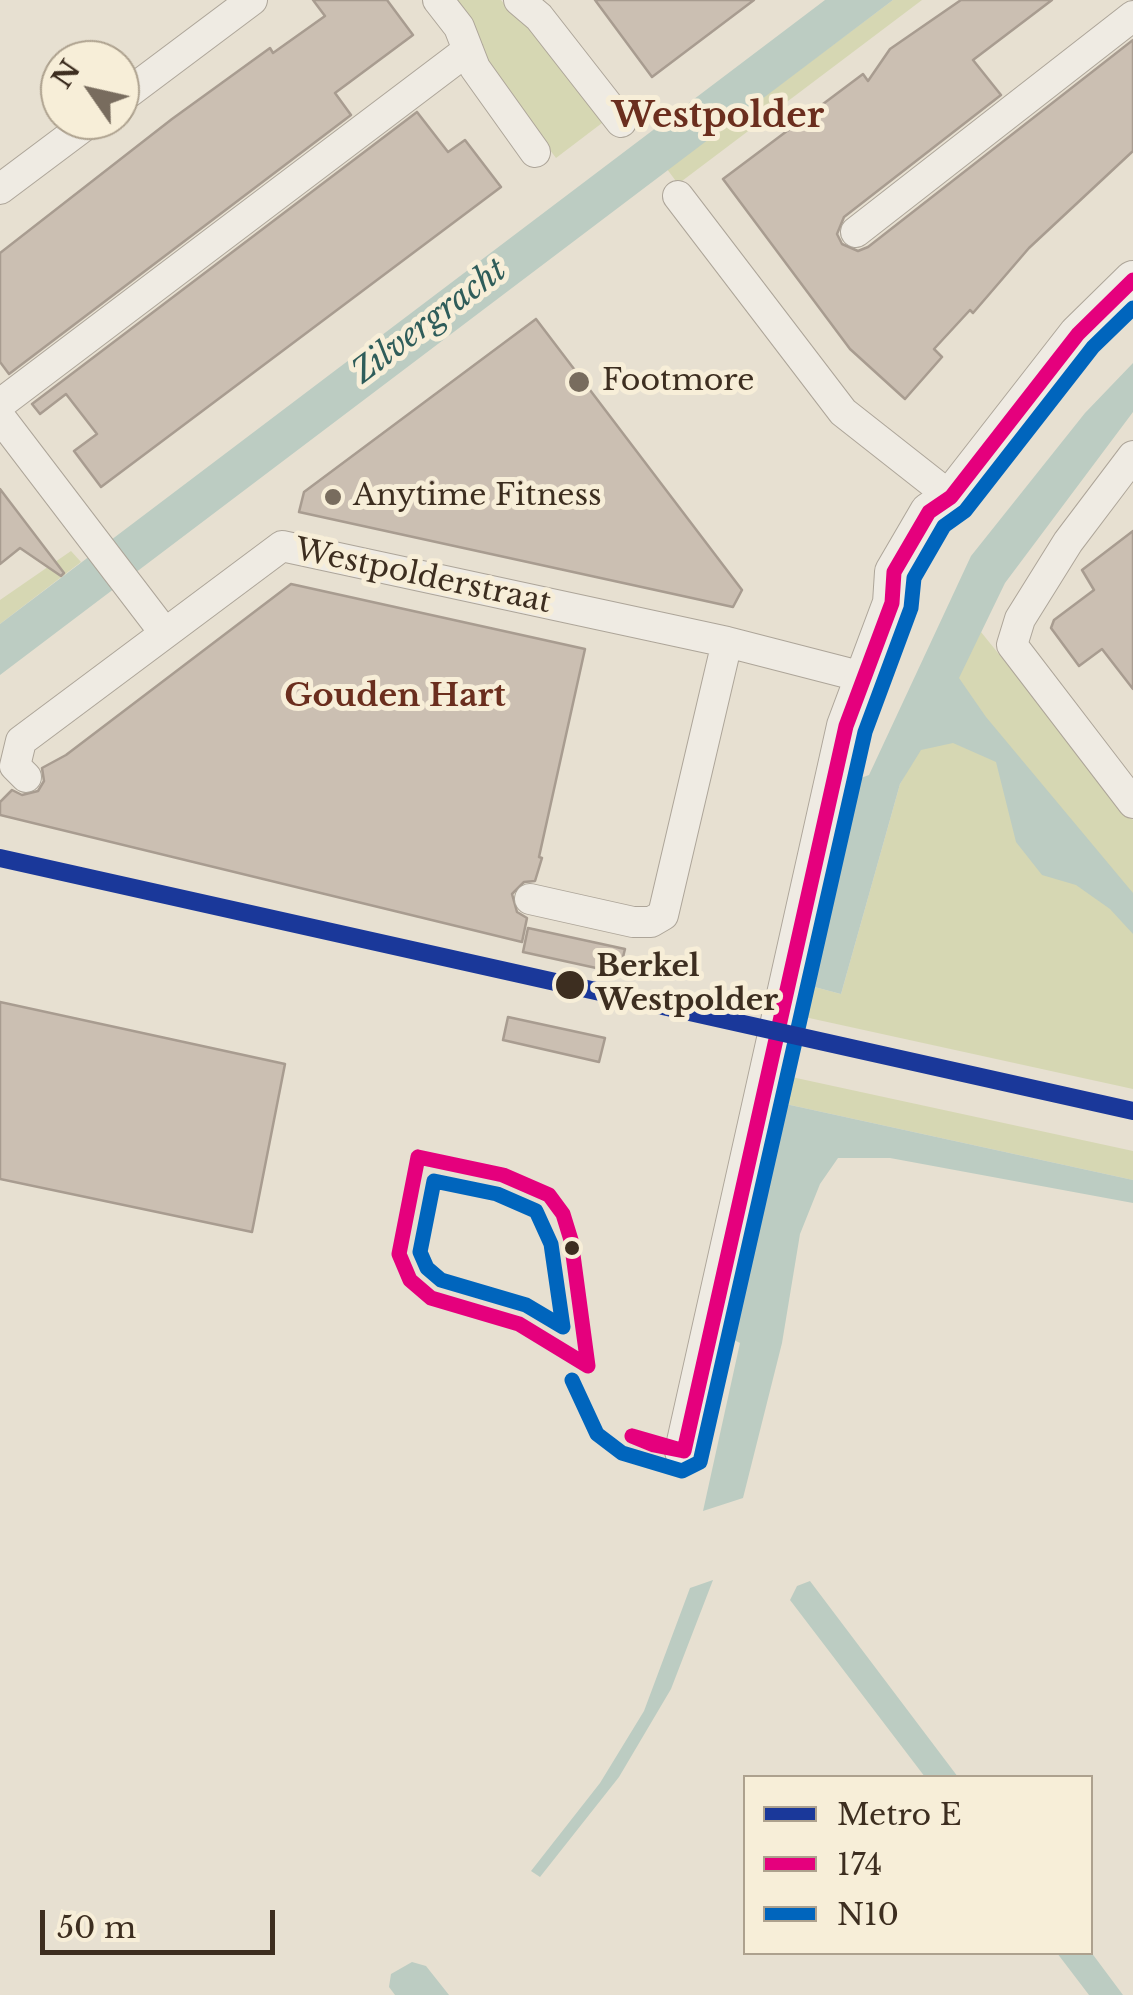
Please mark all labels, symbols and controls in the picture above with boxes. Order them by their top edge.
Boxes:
north arrow [40,40,140,140]
text: N [44,53,88,95]
district label: Westpolder [612,96,824,138]
water label: Zilvergracht [345,252,515,392]
place label: Footmore [602,364,754,400]
marker: Footmore [566,369,592,395]
place label: Anytime Fitness [353,479,602,515]
marker: Anytime Fitness [322,486,344,508]
street label: Westpolderstraat [292,532,554,622]
district label: Gouden Hart [284,678,506,716]
place label: Berkel Westpolder [596,950,778,1020]
marker: Berkel Westpolder [553,968,587,1002]
unlabelled marker [562,1238,582,1258]
legend [743,1775,1093,1955]
text: Metro E [837,1796,961,1833]
text: 174 [837,1846,882,1883]
scale bar [45,1890,280,1952]
text: N10 [837,1896,899,1933]
text: 50 m [57,1909,136,1946]

